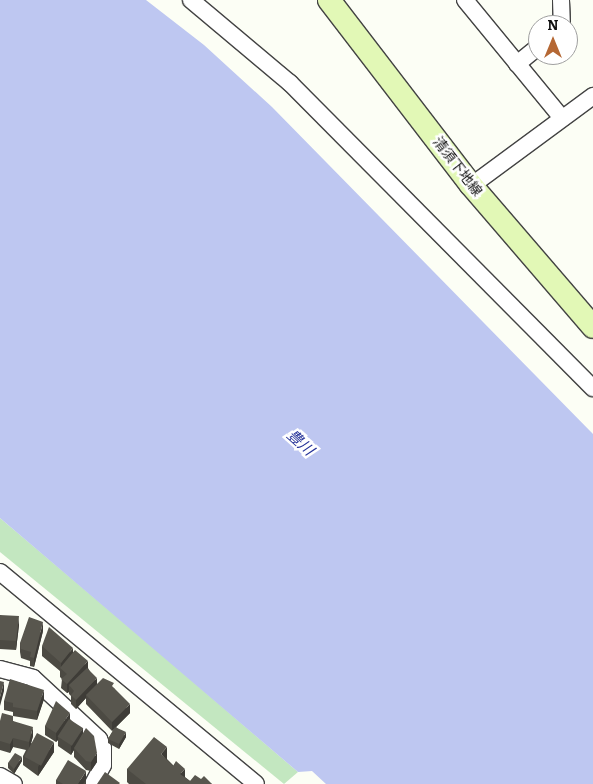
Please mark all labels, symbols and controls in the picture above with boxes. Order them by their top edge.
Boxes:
north arrow [528,15,578,65]
text: N [548,17,558,34]
street label: 清須下地線 [429,134,485,200]
water label: 豊川 [283,426,317,460]

